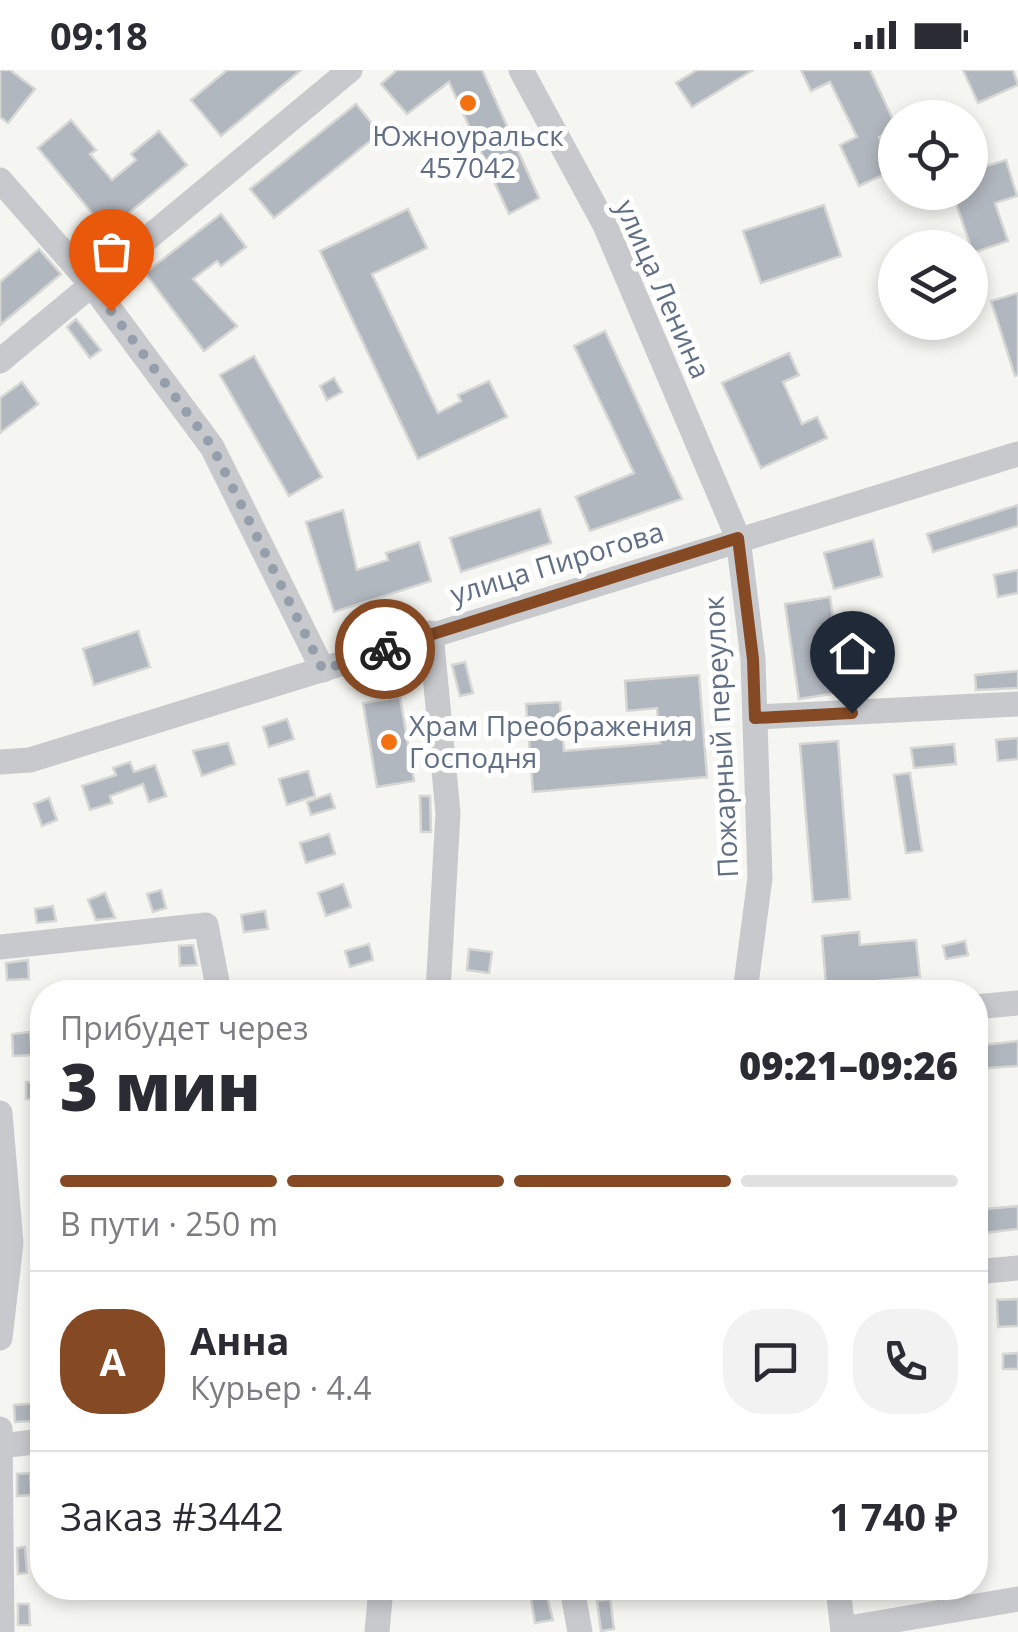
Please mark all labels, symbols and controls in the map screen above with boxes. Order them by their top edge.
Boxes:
text: 09:18 [50,9,148,61]
marker: Южноуральск 457042 [457,92,479,114]
map controls [878,100,988,340]
button: locate [878,100,988,210]
place label: Южноуральск 457042 [372,116,564,186]
street label: улица Ленина [607,193,720,384]
pin [69,209,154,312]
icon: bag [84,224,139,279]
button: layers [878,230,988,340]
street label: улица Пирогова [446,512,668,613]
street label: Пожарный переулок [694,595,746,879]
courier [335,599,435,699]
pin [810,611,895,714]
icon: bike [358,622,413,677]
icon: home [825,626,880,681]
place label: Храм Преображения Господня [409,706,692,776]
marker: Храм Преображения Господня [378,731,400,753]
text: Прибудет через [60,1006,308,1049]
text: 09:21–09:26 [739,1039,958,1091]
text: 3 мин [60,1042,261,1130]
text: В пути · 250 m [60,1202,278,1245]
button: chat [723,1309,828,1414]
button: phone [853,1309,958,1414]
text: Анна [190,1314,290,1366]
text: А [99,1335,126,1387]
text: Курьер · 4.4 [190,1366,372,1409]
text: Заказ #3442 [60,1490,284,1542]
text: 1 740 ₽ [829,1490,958,1542]

